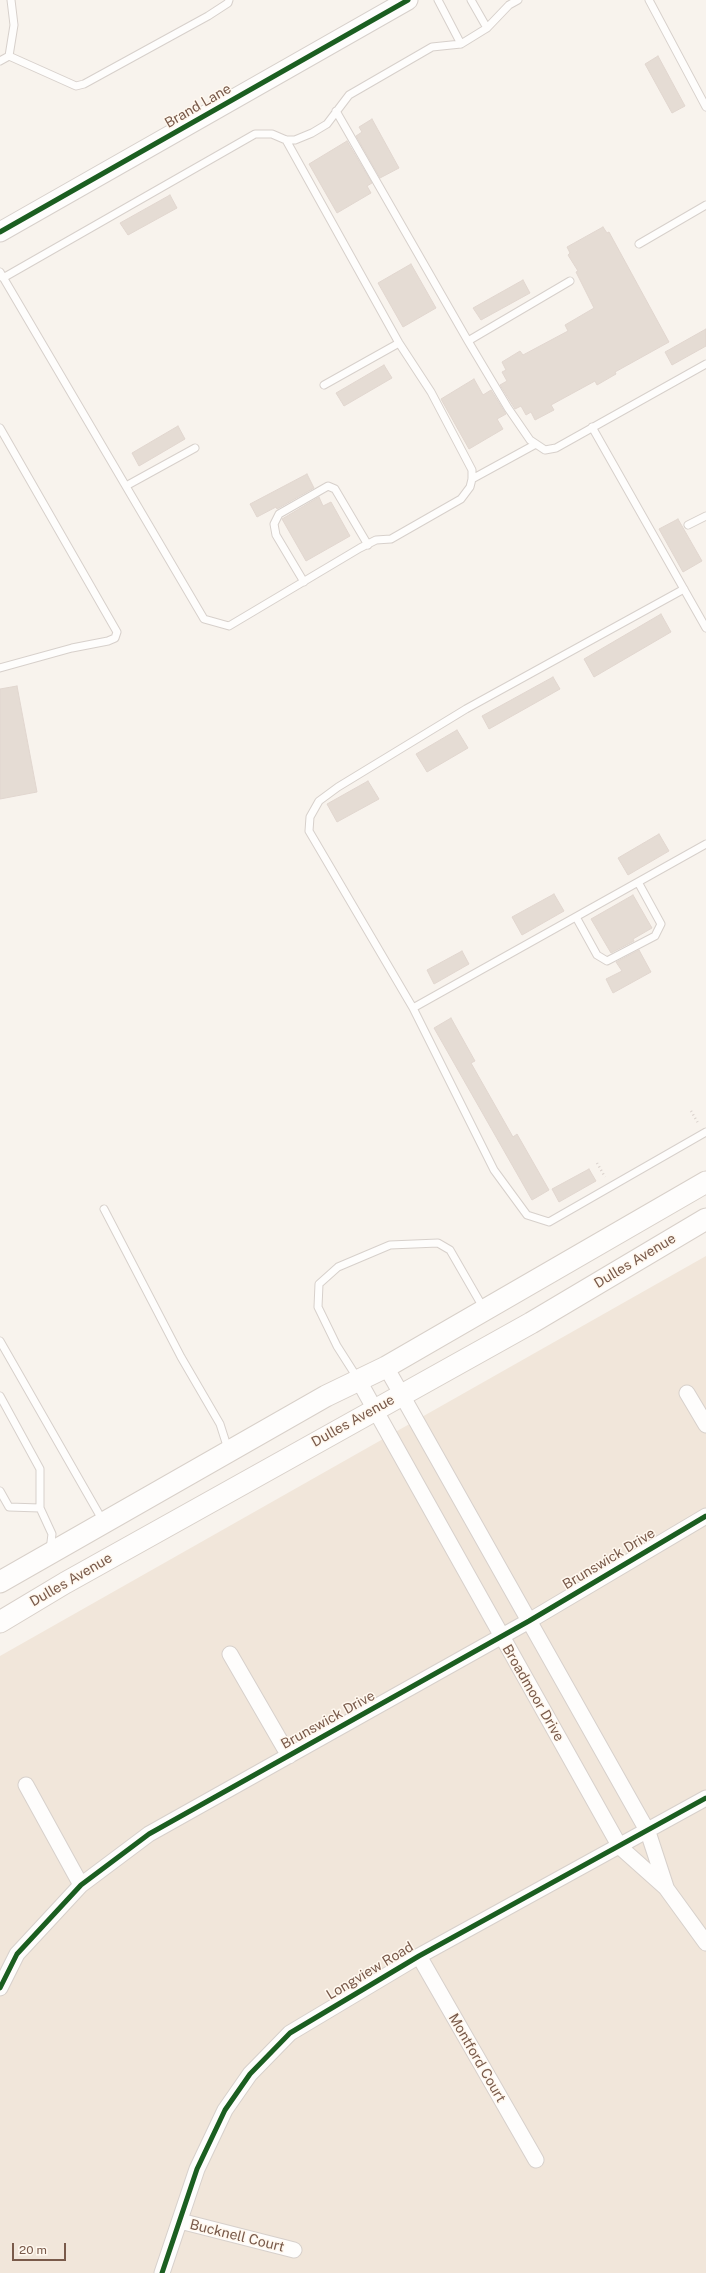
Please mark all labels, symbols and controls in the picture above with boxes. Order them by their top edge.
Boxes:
street label: Brand Lane [162,80,234,132]
street label: Dulles Avenue [591,1230,679,1292]
street label: Dulles Avenue [309,1391,397,1451]
street label: Brunswick Drive [560,1525,658,1593]
street label: Dulles Avenue [27,1550,115,1610]
street label: Broadmoor Drive [498,1642,568,1744]
street label: Brunswick Drive [278,1687,378,1753]
street label: Longview Road [324,1938,416,2004]
street label: Montford Court [445,2011,509,2105]
street label: Bucknell Court [188,2216,286,2256]
scale bar [14,2235,68,2261]
text: 20 m [19,2243,47,2257]

